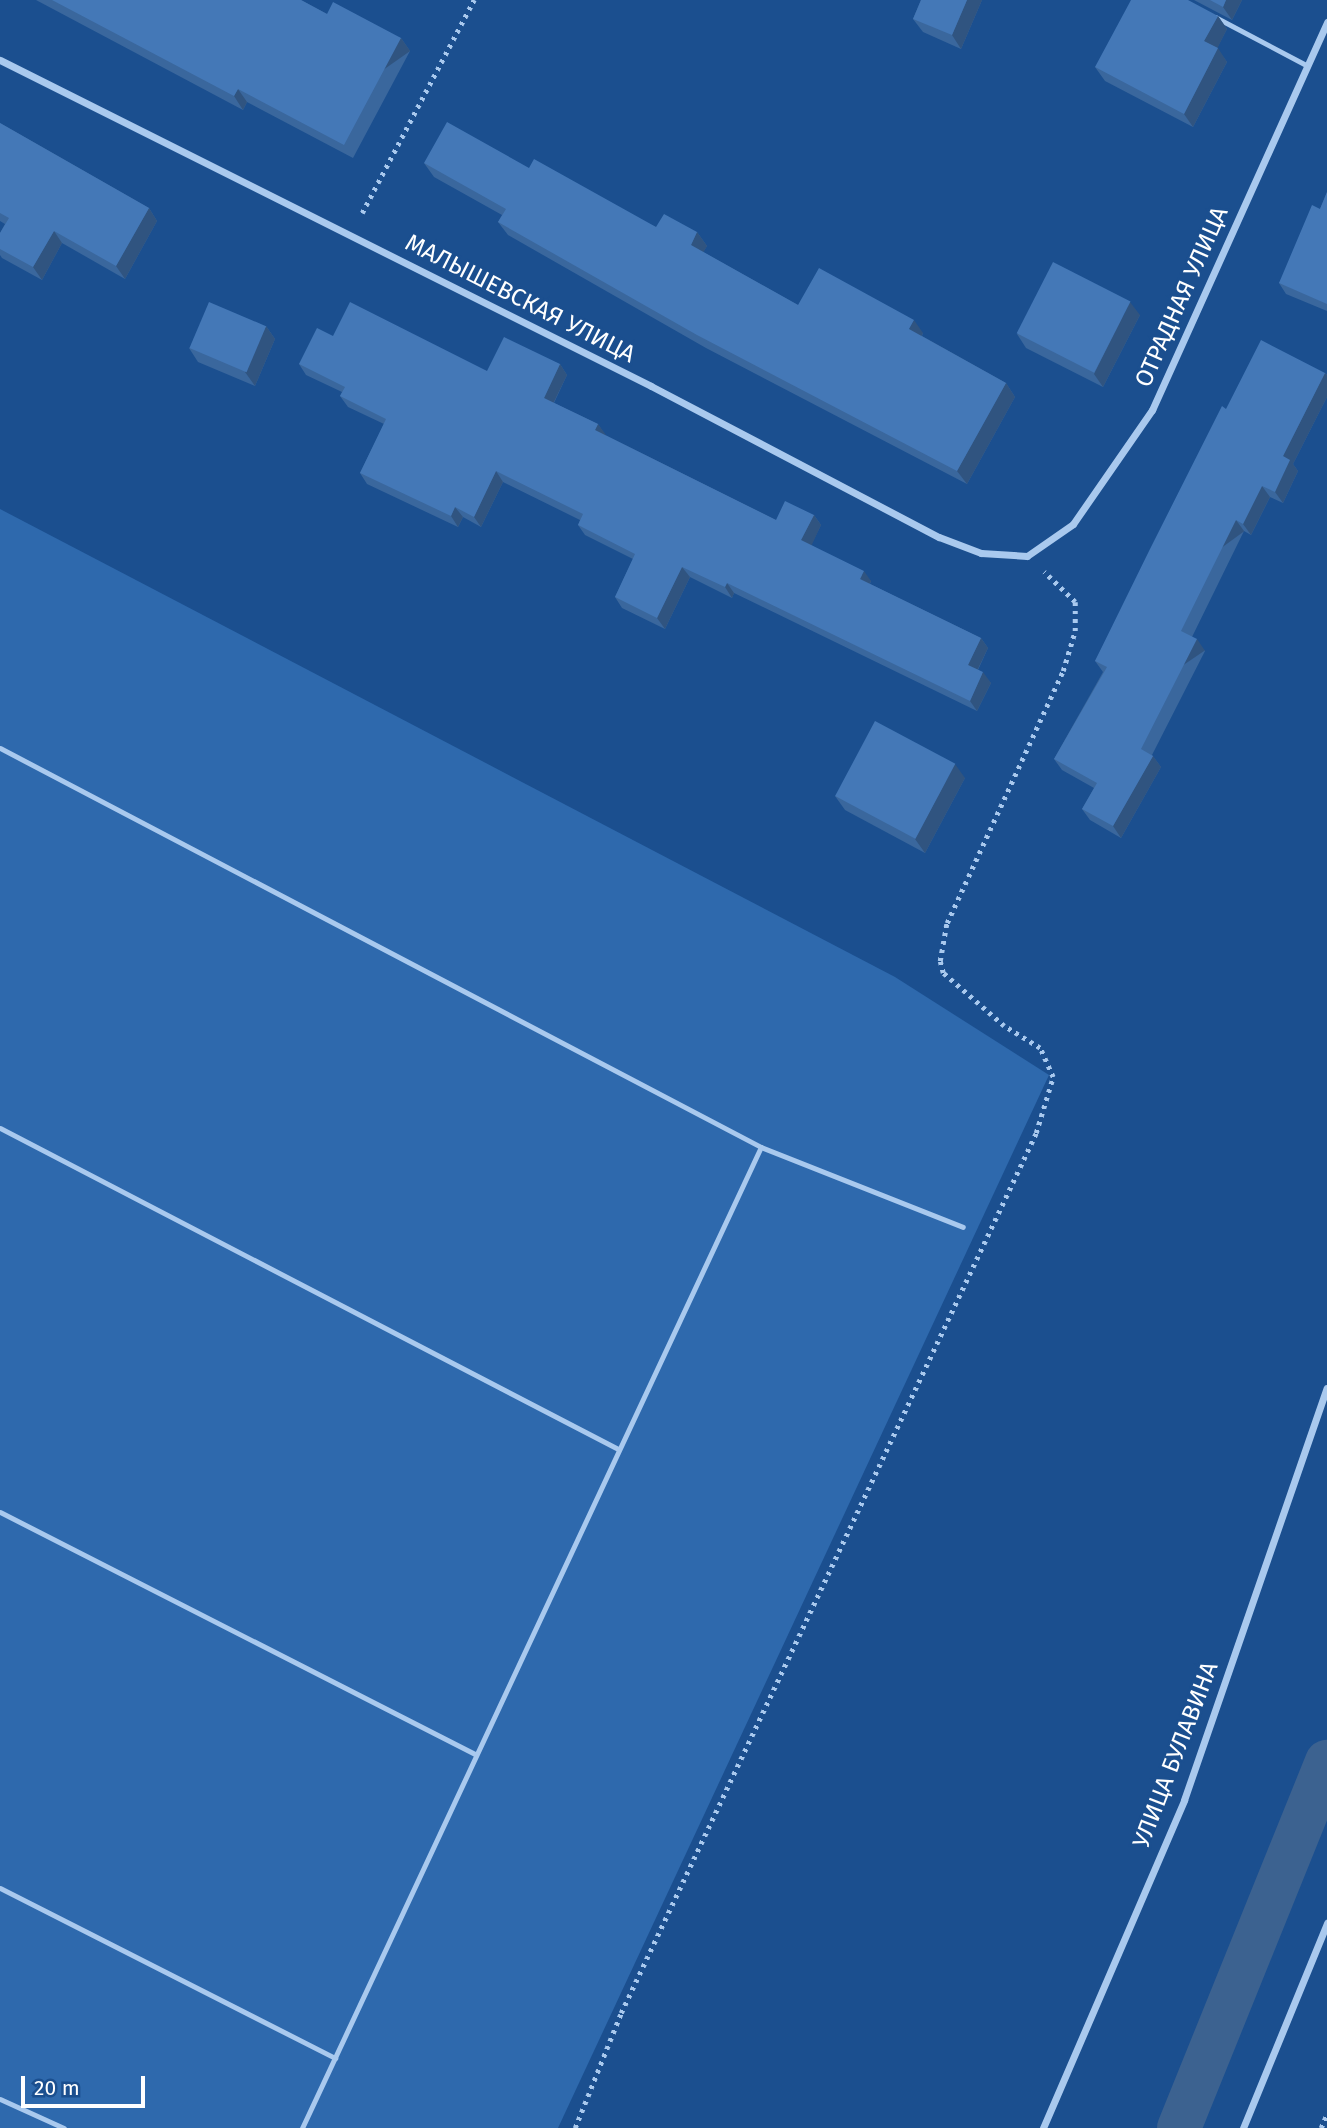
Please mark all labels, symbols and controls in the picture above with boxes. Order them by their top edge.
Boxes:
street label: ОТРАДНАЯ УЛИЦА [1129,202,1235,392]
street label: МАЛЫШЕВСКАЯ УЛИЦА [400,228,640,370]
street label: УЛИЦА БУЛАВИНА [1127,1658,1225,1852]
scale bar [24,2062,149,2106]
text: 20 m [34,2075,80,2101]

